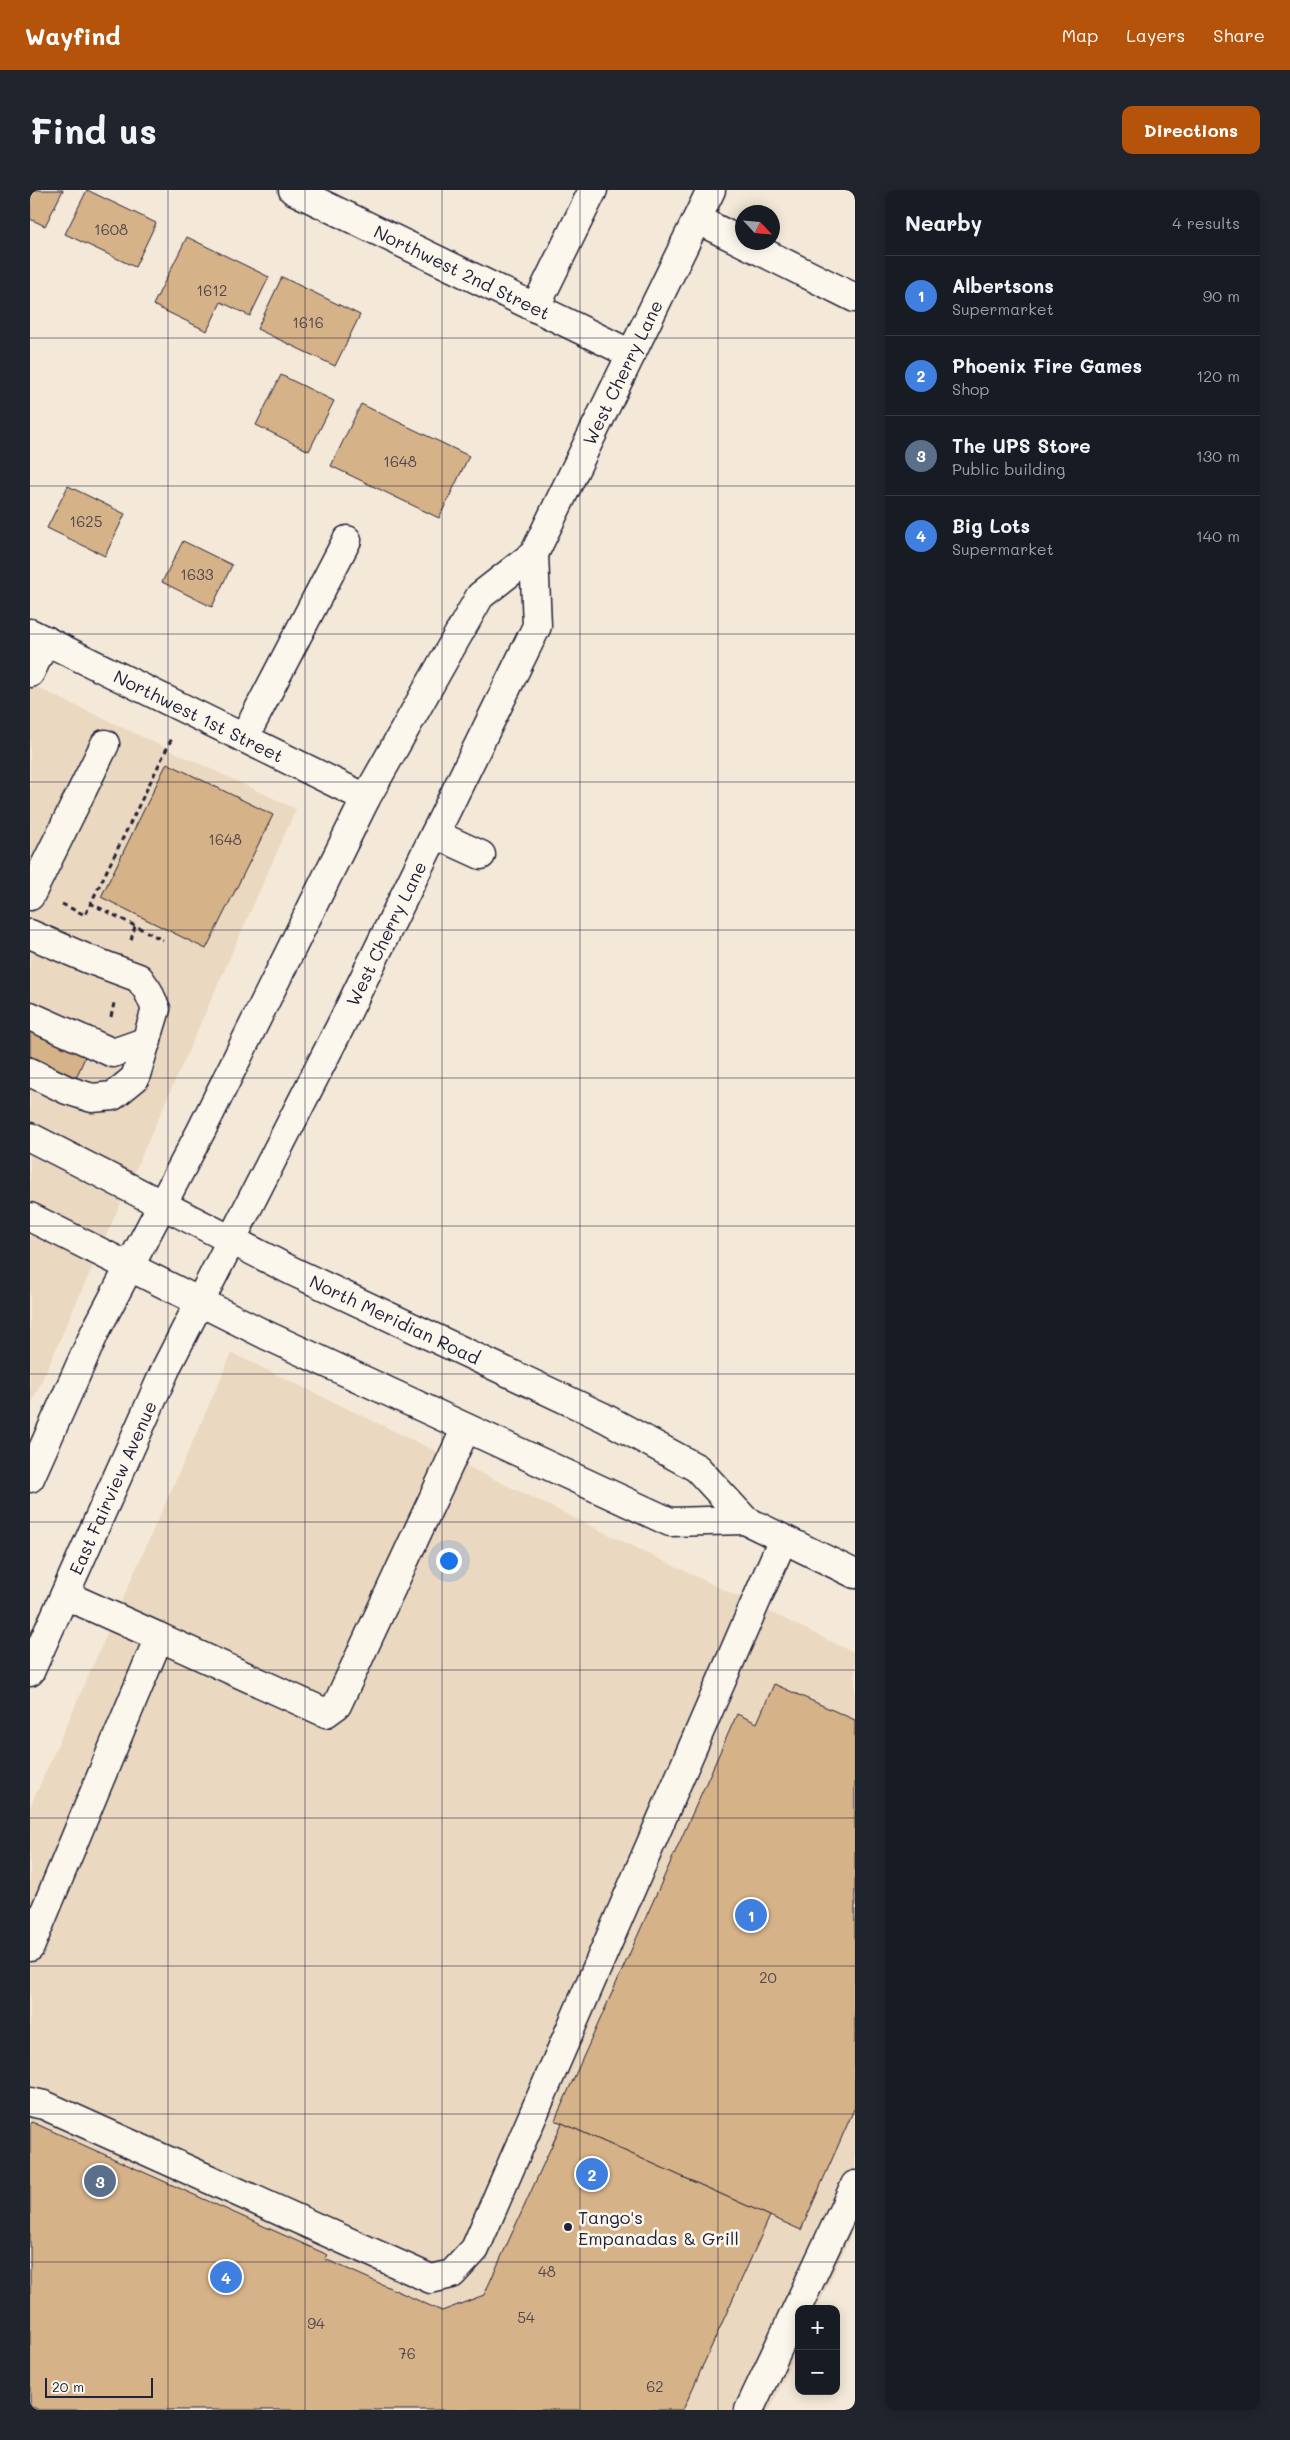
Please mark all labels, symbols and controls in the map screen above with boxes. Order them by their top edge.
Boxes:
text: Wayfind [25,20,121,51]
text: Map [1062,23,1098,47]
text: Layers [1126,23,1185,47]
text: Share [1213,23,1265,47]
button: Directions [1122,106,1260,154]
text: Find us [30,107,157,153]
north arrow [735,205,780,250]
text: Nearby [905,209,982,236]
text: 4 results [1172,212,1240,233]
house number: 1608 [94,219,128,239]
street label: Northwest 2nd Street [370,219,554,325]
text: Albertsons [952,273,1054,298]
house number: 1612 [197,280,227,300]
text: 1 [917,285,925,306]
text: 90 m [1203,285,1240,306]
street label: West Cherry Lane [577,296,668,449]
text: Supermarket [952,298,1054,319]
house number: 1616 [292,312,324,332]
text: Phoenix Fire Games [952,353,1142,378]
text: 2 [917,365,925,386]
text: 120 m [1196,365,1240,386]
text: Shop [952,378,989,399]
text: The UPS Store [952,433,1091,458]
text: 3 [916,445,926,466]
text: 130 m [1196,445,1240,466]
house number: 1648 [383,451,417,471]
text: Public building [952,458,1065,479]
house number: 1625 [70,511,102,531]
text: Big Lots [952,513,1030,538]
text: 4 [916,525,926,546]
text: 140 m [1196,525,1240,546]
text: Supermarket [952,538,1054,559]
house number: 1633 [180,564,214,584]
street label: Northwest 1st Street [110,664,288,768]
house number: 1648 [208,829,242,849]
street label: West Cherry Lane [340,857,432,1010]
street label: North Meridian Road [306,1269,484,1370]
street label: East Fairview Avenue [63,1397,162,1578]
your location [436,1548,462,1574]
pin: 1 [735,1896,767,1934]
house number: 20 [759,1967,777,1987]
pin: 2 [576,2155,608,2193]
pin: 3 [84,2162,116,2200]
place label: Tango's Empanadas & Grill [578,2205,739,2250]
marker: Tango's Empanadas & Grill [562,2221,574,2233]
pin: 4 [210,2258,242,2296]
house number: 48 [538,2261,556,2281]
map controls [795,2305,840,2395]
button: + [795,2305,840,2350]
house number: 54 [517,2307,535,2327]
house number: 94 [307,2313,325,2333]
house number: 76 [398,2343,416,2363]
button: − [795,2350,840,2395]
scale bar [45,2375,152,2398]
house number: 62 [646,2376,664,2396]
text: 20 m [52,2377,84,2396]

